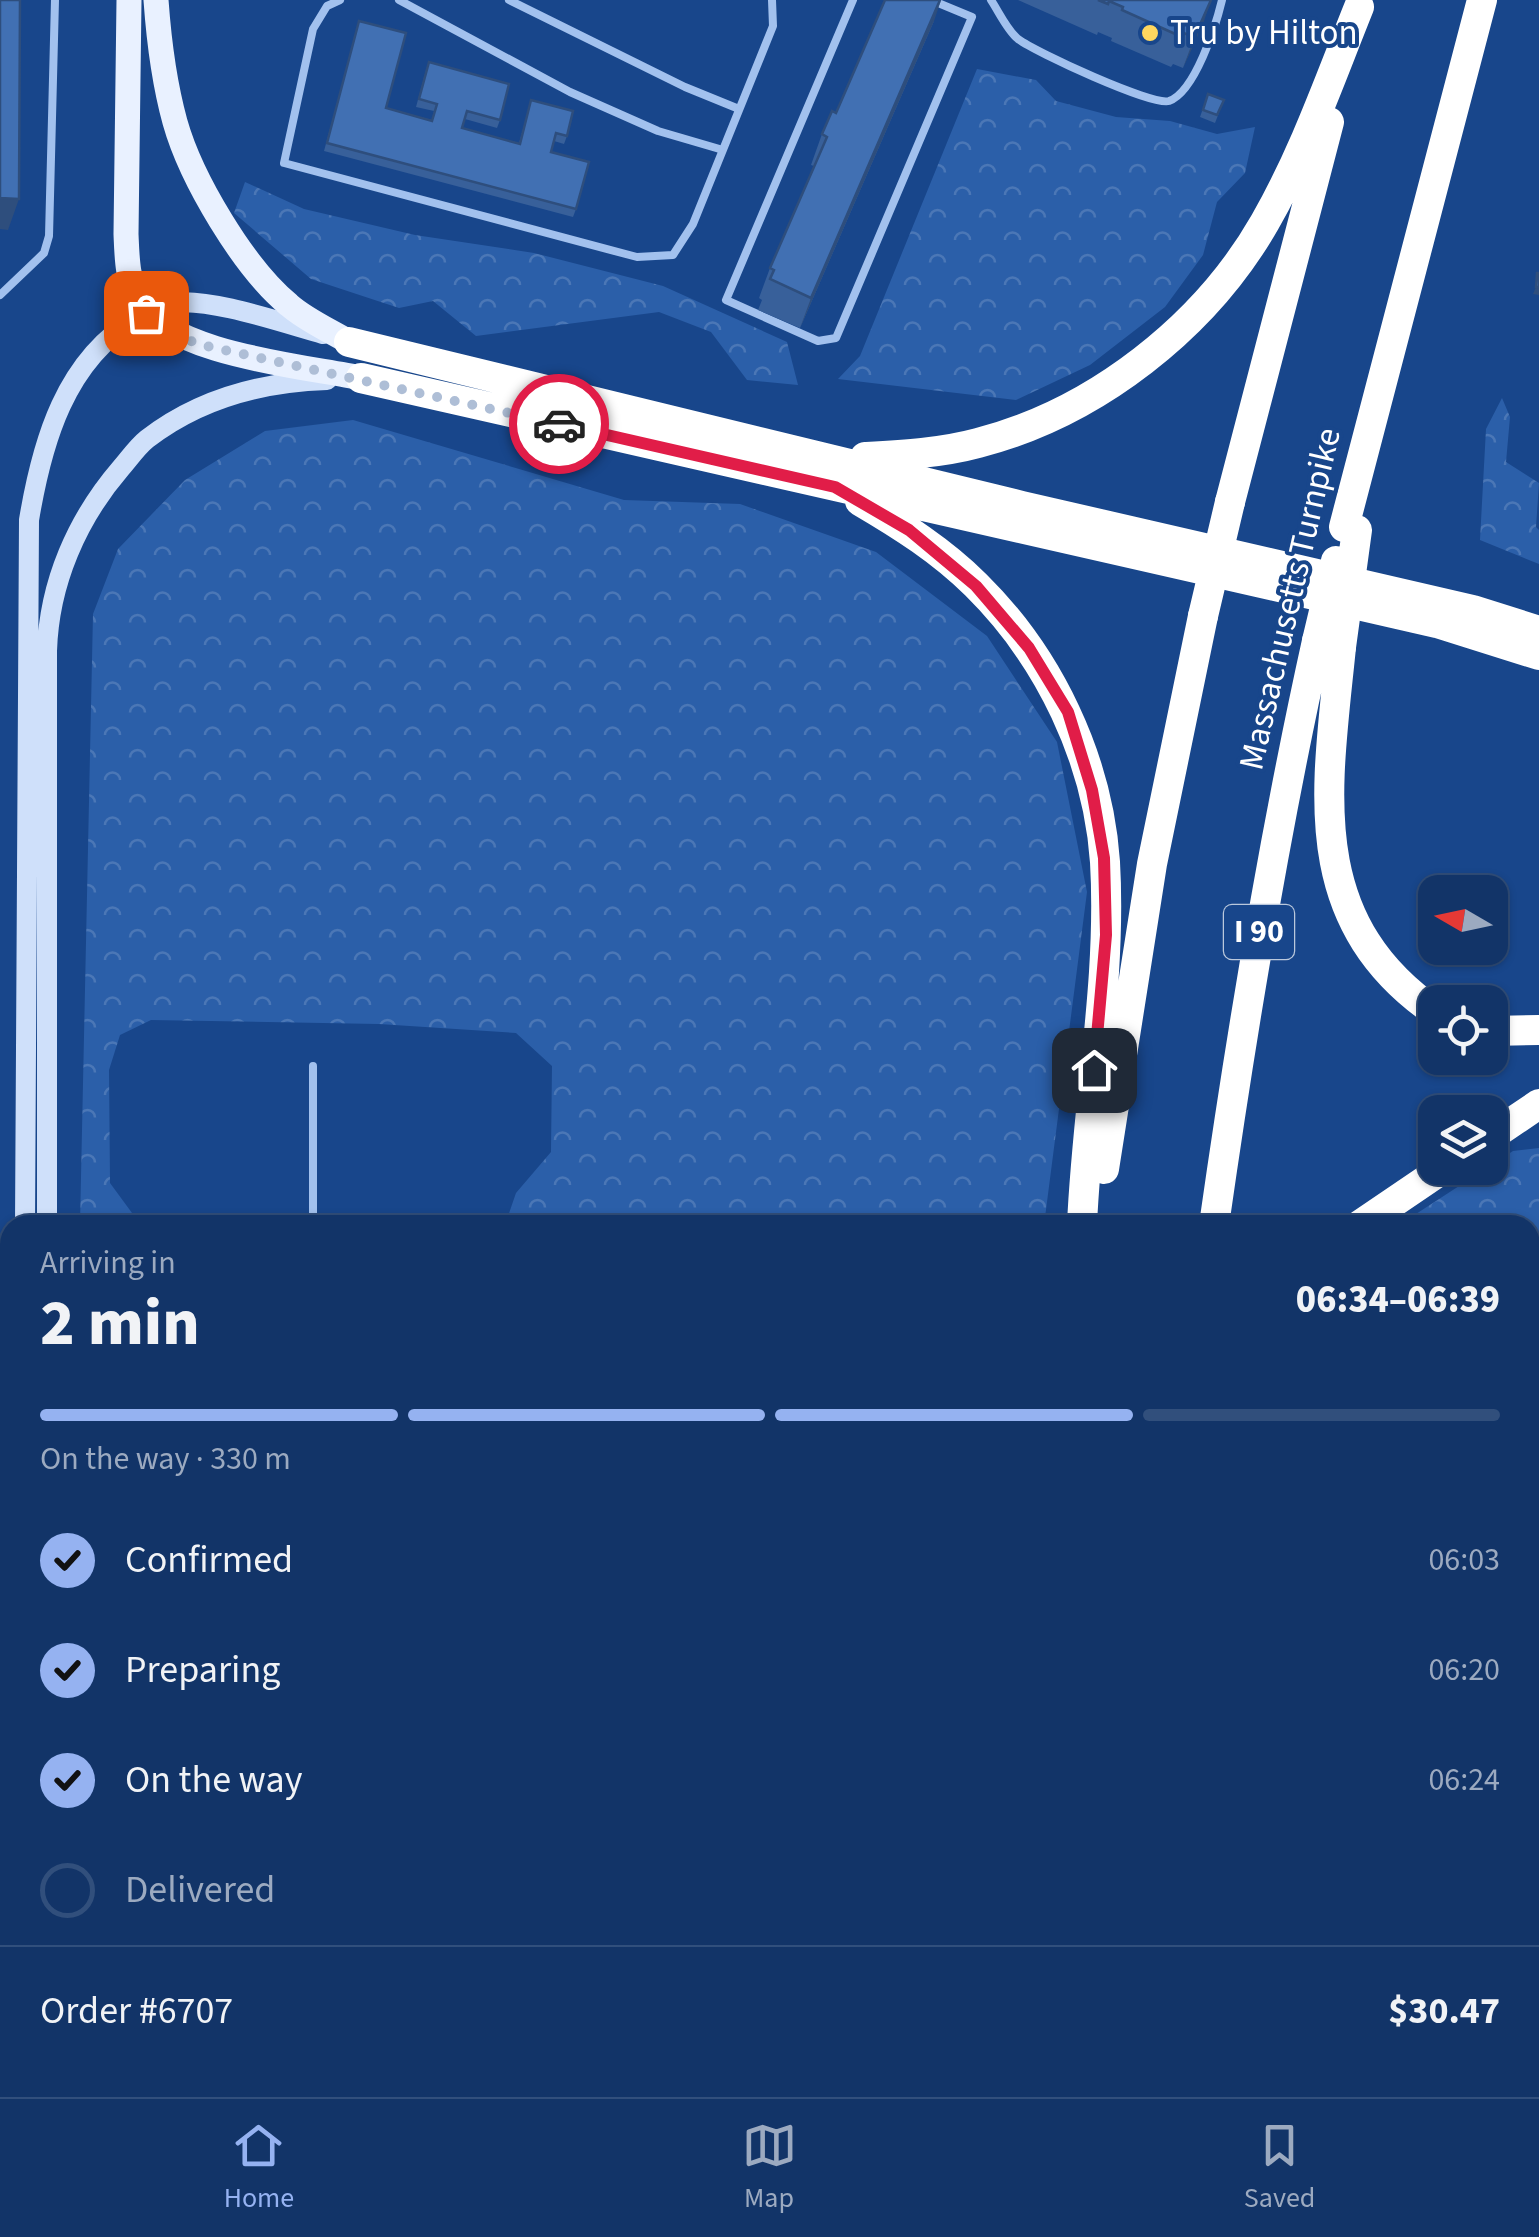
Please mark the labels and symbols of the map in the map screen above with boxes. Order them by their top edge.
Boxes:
place label: Tru by Hilton [1170,8,1358,58]
marker: Tru by Hilton [1139,22,1161,44]
pin [104,271,189,356]
courier [509,374,609,474]
street label: Massachusetts Turnpike [1226,423,1354,775]
north arrow [1418,875,1508,965]
road number: I 90 [1224,905,1294,959]
pin [1052,1028,1137,1113]

